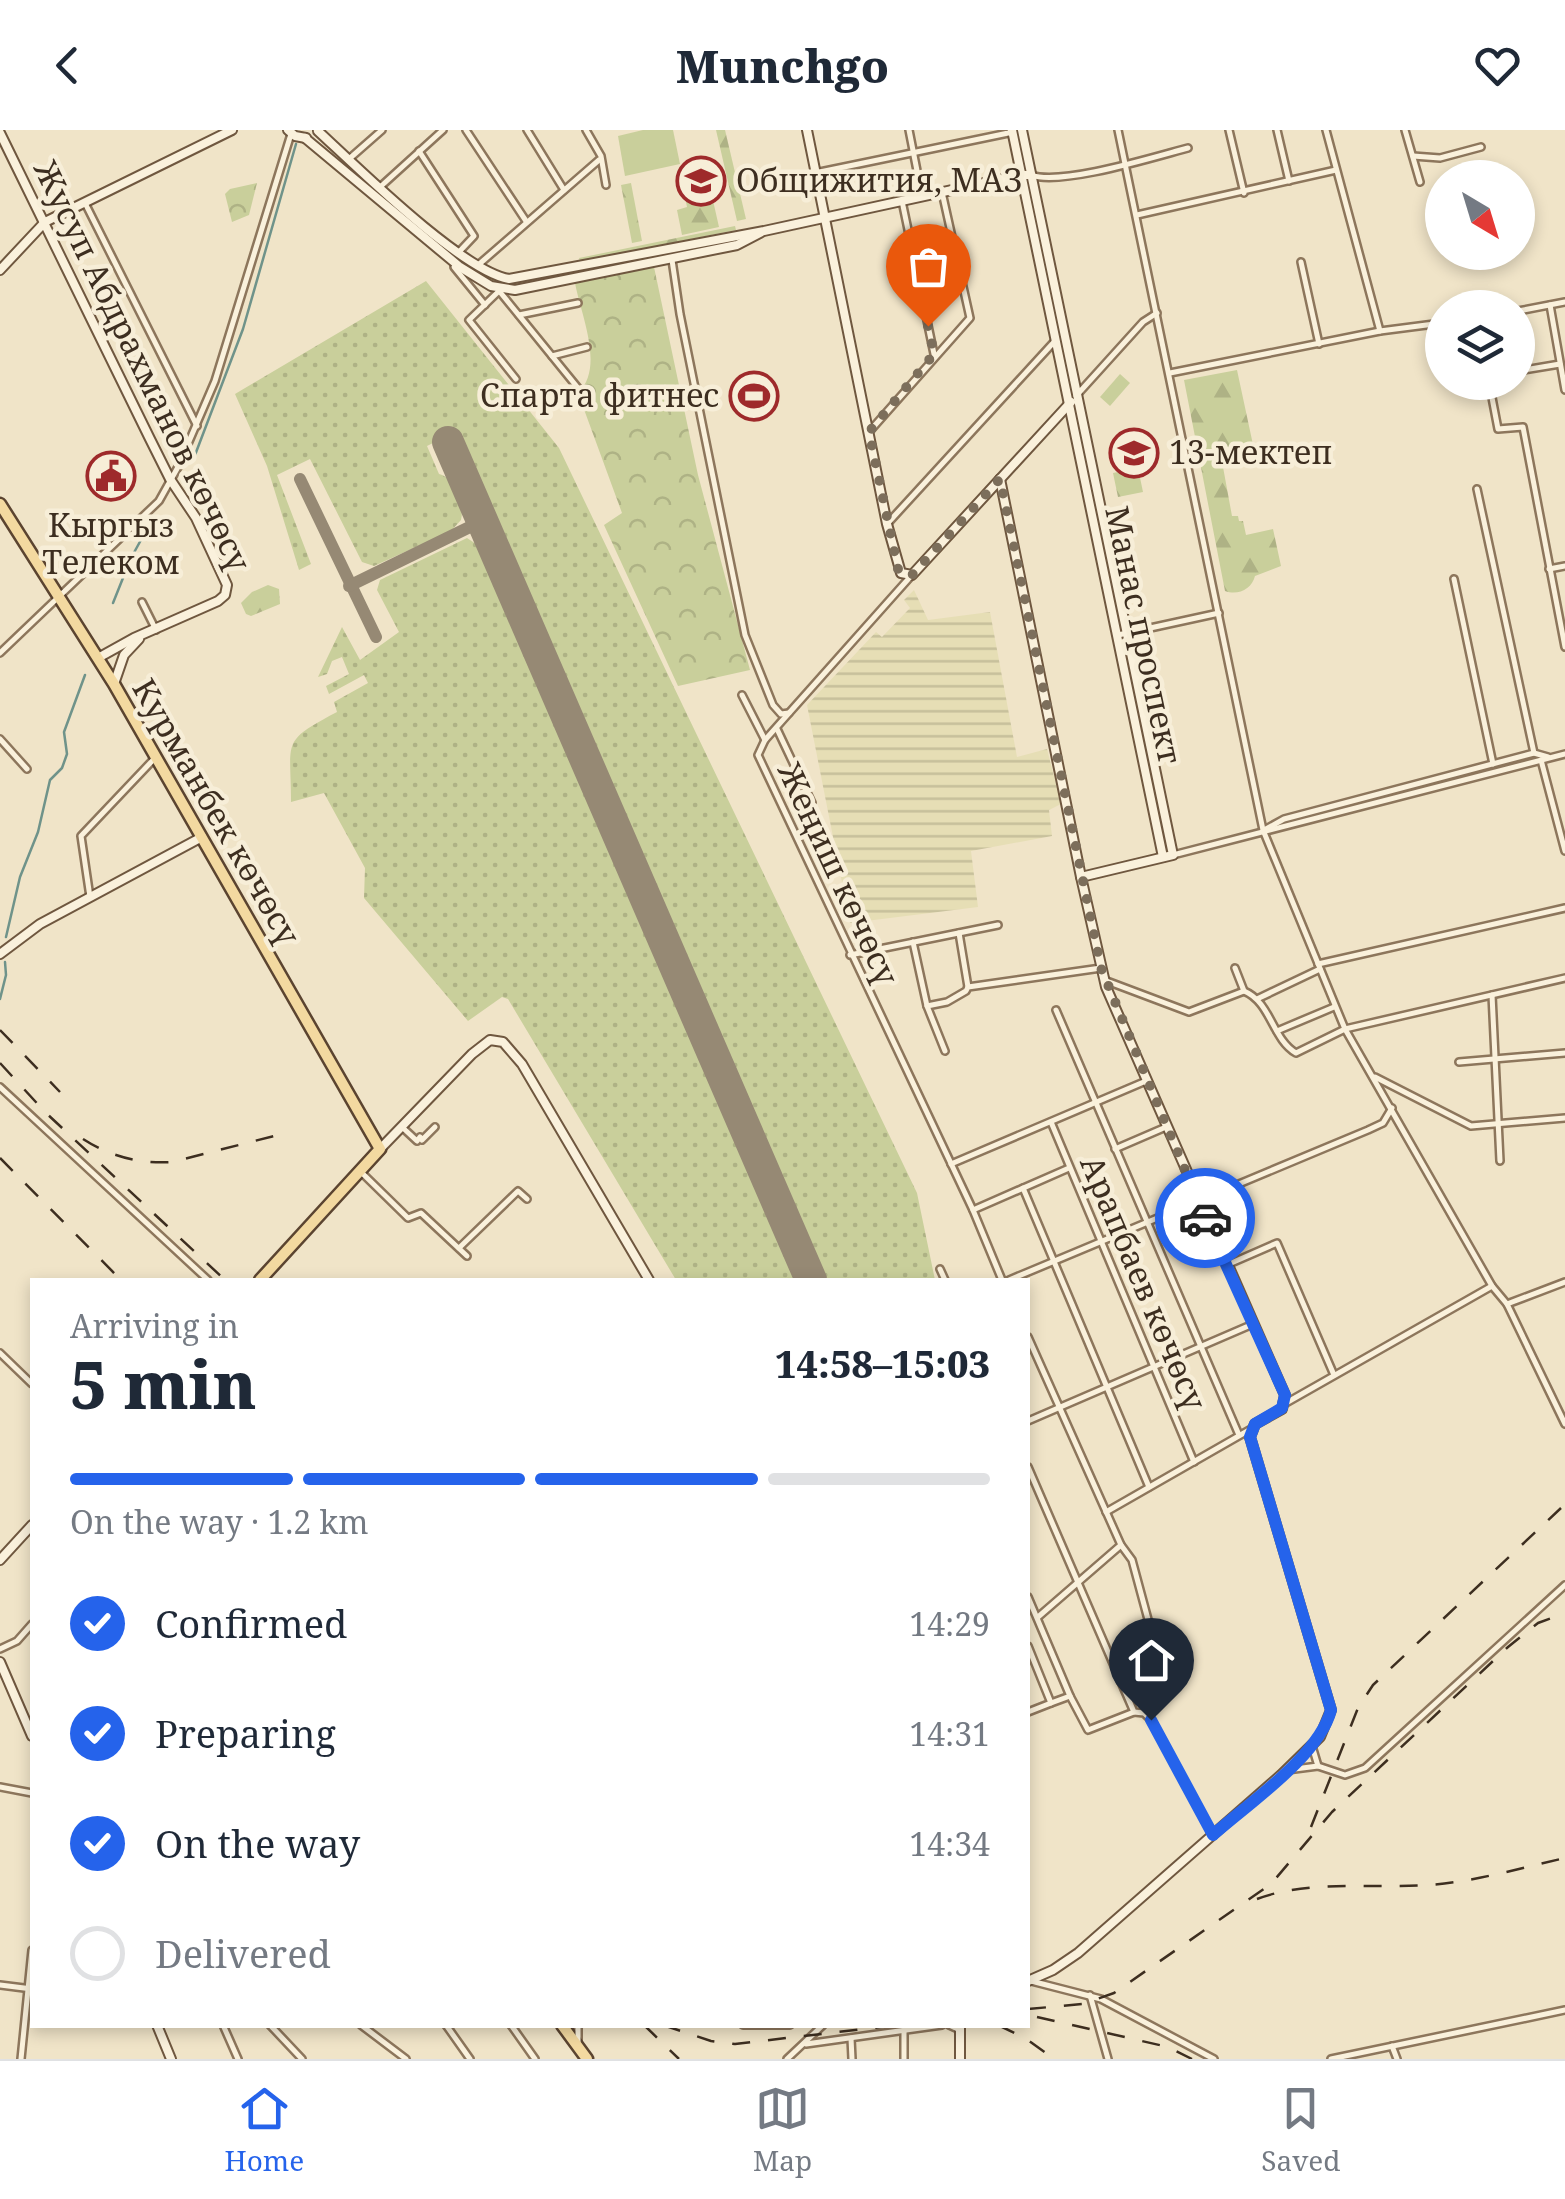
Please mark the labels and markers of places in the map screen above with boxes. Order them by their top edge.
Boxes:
school or university icon: Общижития, МАЗ [675,155,727,207]
place label: Общижития, МАЗ [736,158,1023,201]
pin [886,224,971,327]
sports icon: Спарта фитнес [728,370,780,422]
place label: Спарта фитнес [480,373,719,416]
school or university icon: 13-мектеп [1108,427,1160,479]
place label: 13-мектеп [1169,430,1332,473]
public building icon: Кыргыз Телеком [85,450,137,502]
place label: Кыргыз Телеком [42,503,180,583]
pin [1109,1618,1194,1721]

